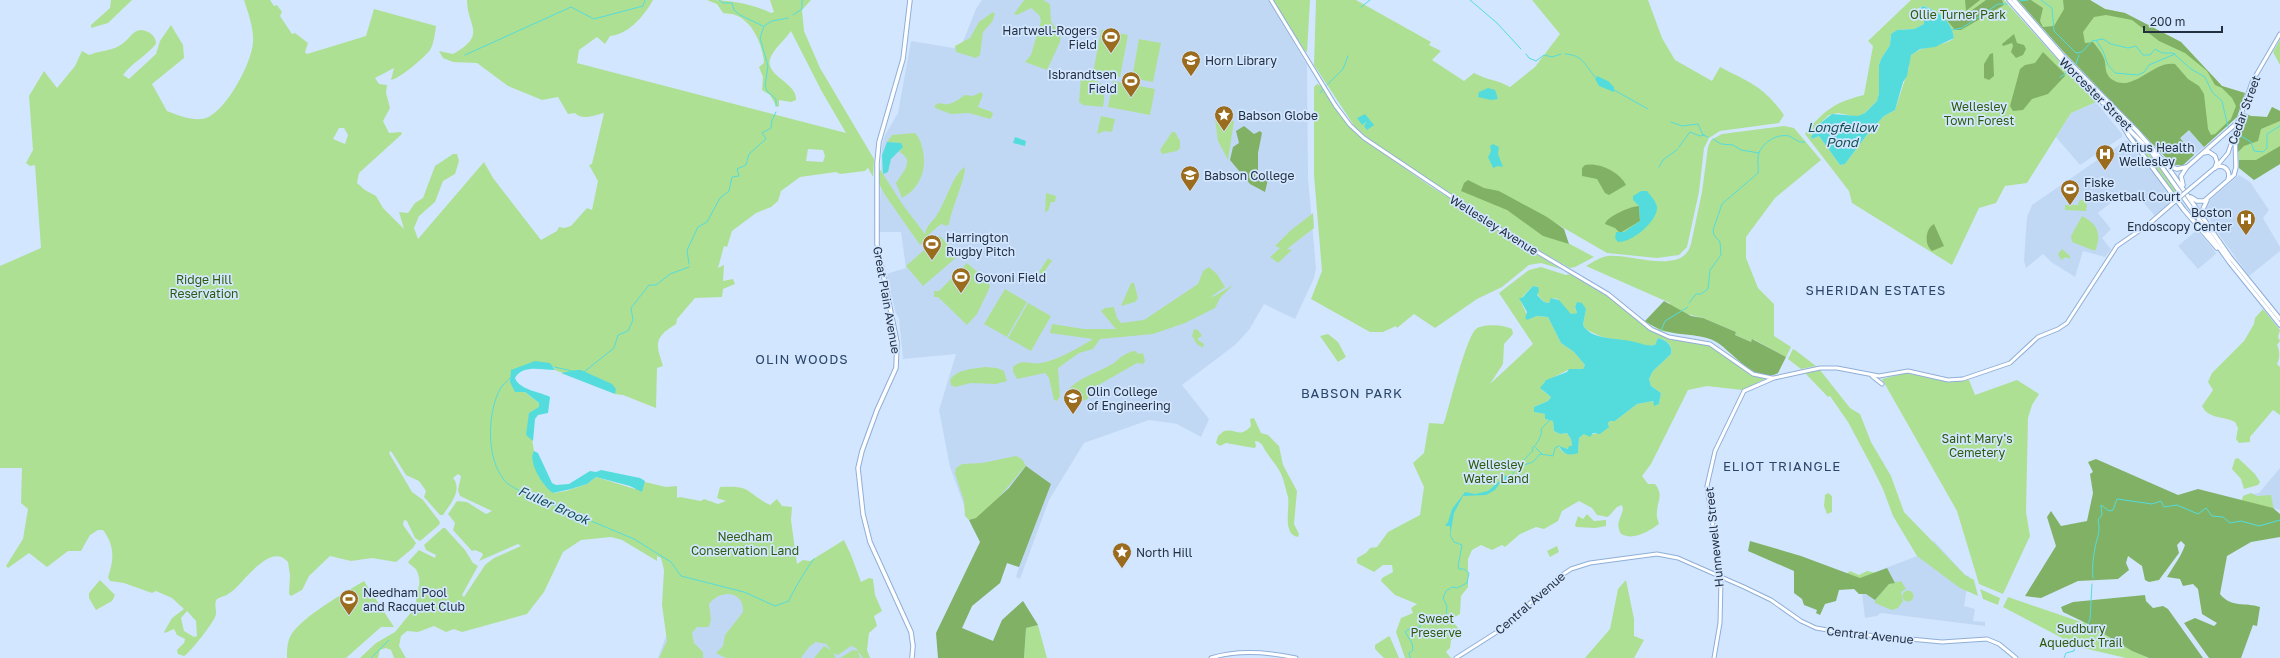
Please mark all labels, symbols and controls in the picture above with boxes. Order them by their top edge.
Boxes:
park label: Ollie Turner Park [1910,7,2006,22]
scale bar [2144,8,2222,34]
text: 200 m [2150,14,2185,29]
place label: Hartwell-Rogers Field [1002,23,1097,52]
sports icon: Hartwell-Rogers Field [1100,26,1122,54]
school or university icon: Horn Library [1180,49,1202,77]
place label: Horn Library [1205,53,1277,68]
street label: Worcester Street [2056,54,2136,134]
place label: Isbrandtsen Field [1048,67,1117,96]
sports icon: Isbrandtsen Field [1120,70,1142,98]
street label: Cedar Street [2225,73,2264,147]
park label: Wellesley Town Forest [1944,99,2014,128]
place icon: Babson Globe [1213,104,1235,132]
place label: Babson Globe [1238,108,1318,123]
water label: Longfellow Pond [1807,119,1878,150]
place label: Atrius Health Wellesley [2119,140,2195,169]
hospital icon: Atrius Health Wellesley [2094,143,2116,171]
school or university icon: Babson College [1179,164,1201,192]
place label: Babson College [1204,168,1294,183]
place label: Fiske Basketball Court [2084,175,2181,204]
sports icon: Fiske Basketball Court [2059,178,2081,206]
street label: Wellesley Avenue [1447,192,1541,258]
place label: Boston Endoscopy Center [2127,205,2232,234]
hospital icon: Boston Endoscopy Center [2235,208,2257,236]
place label: Harrington Rugby Pitch [946,230,1015,259]
sports icon: Harrington Rugby Pitch [921,233,943,261]
street label: Great Plain Avenue [870,245,904,355]
sports icon: Govoni Field [950,266,972,294]
place label: Govoni Field [975,270,1046,285]
park label: Ridge Hill Reservation [170,272,238,301]
district label: SHERIDAN ESTATES [1806,282,1946,298]
district label: OLIN WOODS [755,351,849,367]
place label: Olin College of Engineering [1087,384,1171,413]
district label: BABSON PARK [1301,385,1403,401]
school or university icon: Olin College of Engineering [1062,387,1084,415]
park label: Saint Mary's Cemetery [1941,431,2013,460]
park label: Wellesley Water Land [1463,457,1529,486]
district label: ELIOT TRIANGLE [1723,458,1841,474]
water label: Fuller Brook [516,482,594,528]
street label: Hunnewell Street [1701,486,1727,588]
park label: Needham Conservation Land [691,529,799,558]
place icon: North Hill [1111,541,1133,569]
place label: North Hill [1136,545,1193,560]
street label: Central Avenue [1492,569,1568,637]
place label: Needham Pool and Racquet Club [363,585,465,614]
sports icon: Needham Pool and Racquet Club [338,588,360,616]
park label: Sweet Preserve [1410,611,1462,640]
park label: Sudbury Aqueduct Trail [2039,621,2123,650]
street label: Central Avenue [1826,623,1914,647]

